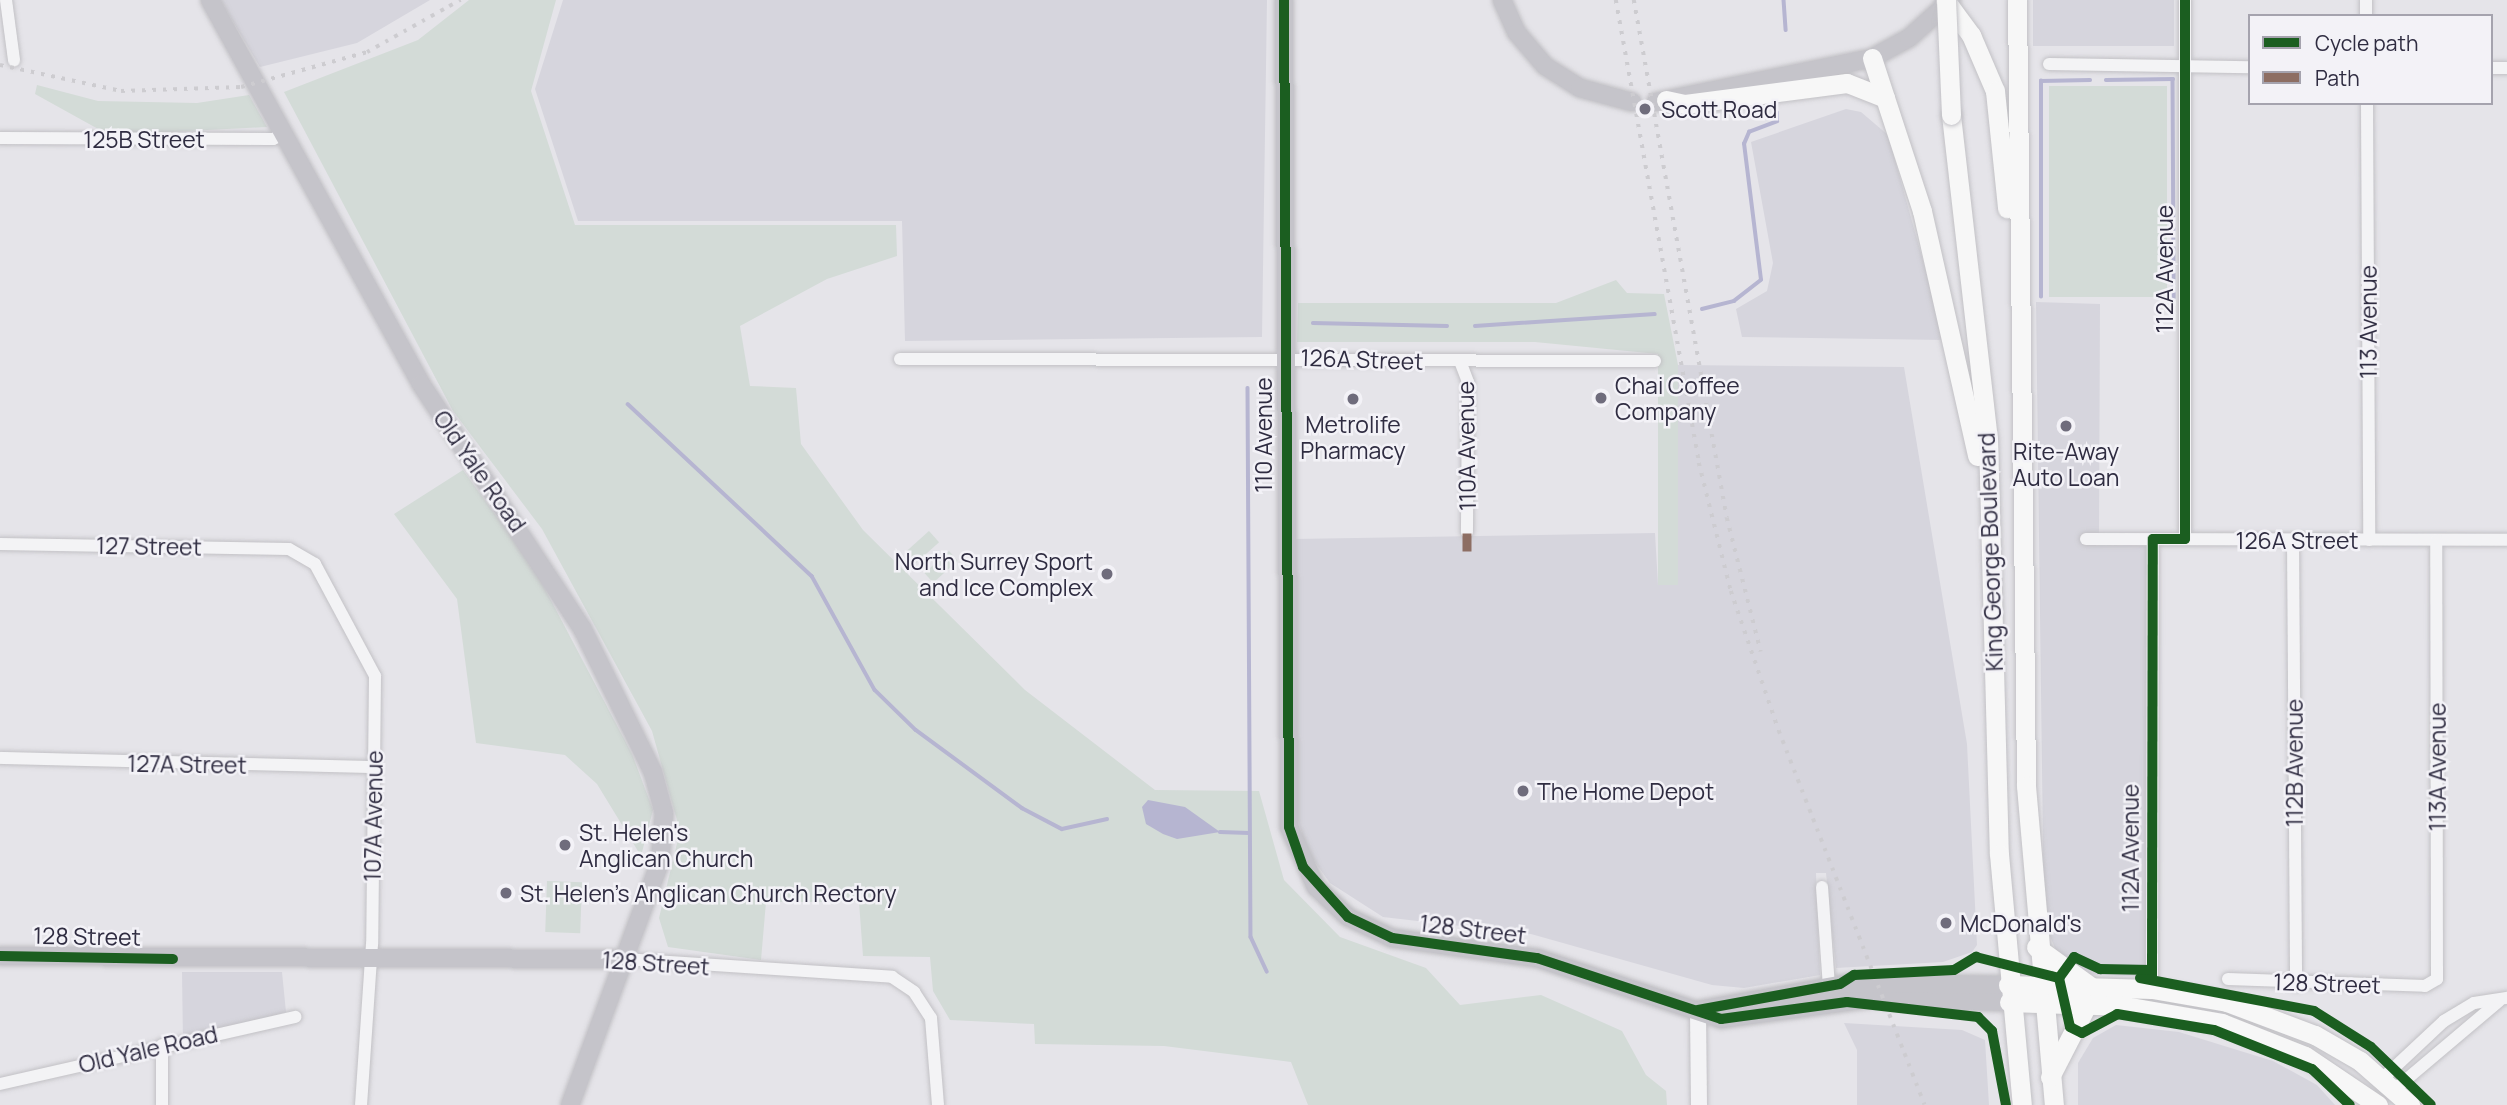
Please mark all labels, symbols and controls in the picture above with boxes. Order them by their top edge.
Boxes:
legend [2248,14,2493,105]
text: Cycle path [2315,29,2418,57]
text: Path [2315,64,2360,92]
place label: Scott Road [1661,95,1777,123]
marker: Scott Road [1635,99,1655,119]
street label: 125B Street [83,125,205,153]
street label: 112A Avenue [2150,205,2178,333]
street label: 113 Avenue [2354,265,2382,379]
street label: 126A Street [1300,343,1424,375]
place label: Chai Coffee Company [1615,371,1740,425]
street label: 110 Avenue [1249,377,1277,493]
street label: 110A Avenue [1451,381,1481,511]
marker: Chai Coffee Company [1593,390,1609,406]
marker: Metrolife Pharmacy [1345,391,1361,407]
street label: Old Yale Road [428,405,532,537]
place label: Metrolife Pharmacy [1300,410,1406,464]
marker: Rite-Away Auto Loan [2058,418,2074,434]
street label: King George Boulevard [1972,432,2008,672]
place label: Rite-Away Auto Loan [2013,437,2119,491]
street label: 126A Street [2235,526,2359,554]
street label: 127 Street [96,531,202,561]
place label: North Surrey Sport and Ice Complex [895,547,1093,601]
marker: North Surrey Sport and Ice Complex [1099,566,1115,582]
street label: 112B Avenue [2280,699,2308,827]
street label: 113A Avenue [2423,703,2451,831]
street label: 127A Street [127,749,247,779]
street label: 107A Avenue [358,750,388,882]
place label: The Home Depot [1537,777,1714,805]
marker: The Home Depot [1515,783,1531,799]
street label: 112A Avenue [2116,784,2144,912]
place label: St. Helen's Anglican Church [579,818,754,872]
marker: St. Helen's Anglican Church [557,837,573,853]
place label: St. Helen's Anglican Church Rectory [520,879,896,907]
marker: St. Helen's Anglican Church Rectory [498,885,514,901]
street label: 128 Street [1418,909,1528,949]
place label: McDonald's [1960,909,2082,937]
marker: McDonald's [1938,915,1954,931]
street label: 128 Street [33,921,141,951]
street label: 128 Street [601,945,711,981]
street label: 128 Street [2273,967,2381,999]
street label: Old Yale Road [76,1020,220,1078]

